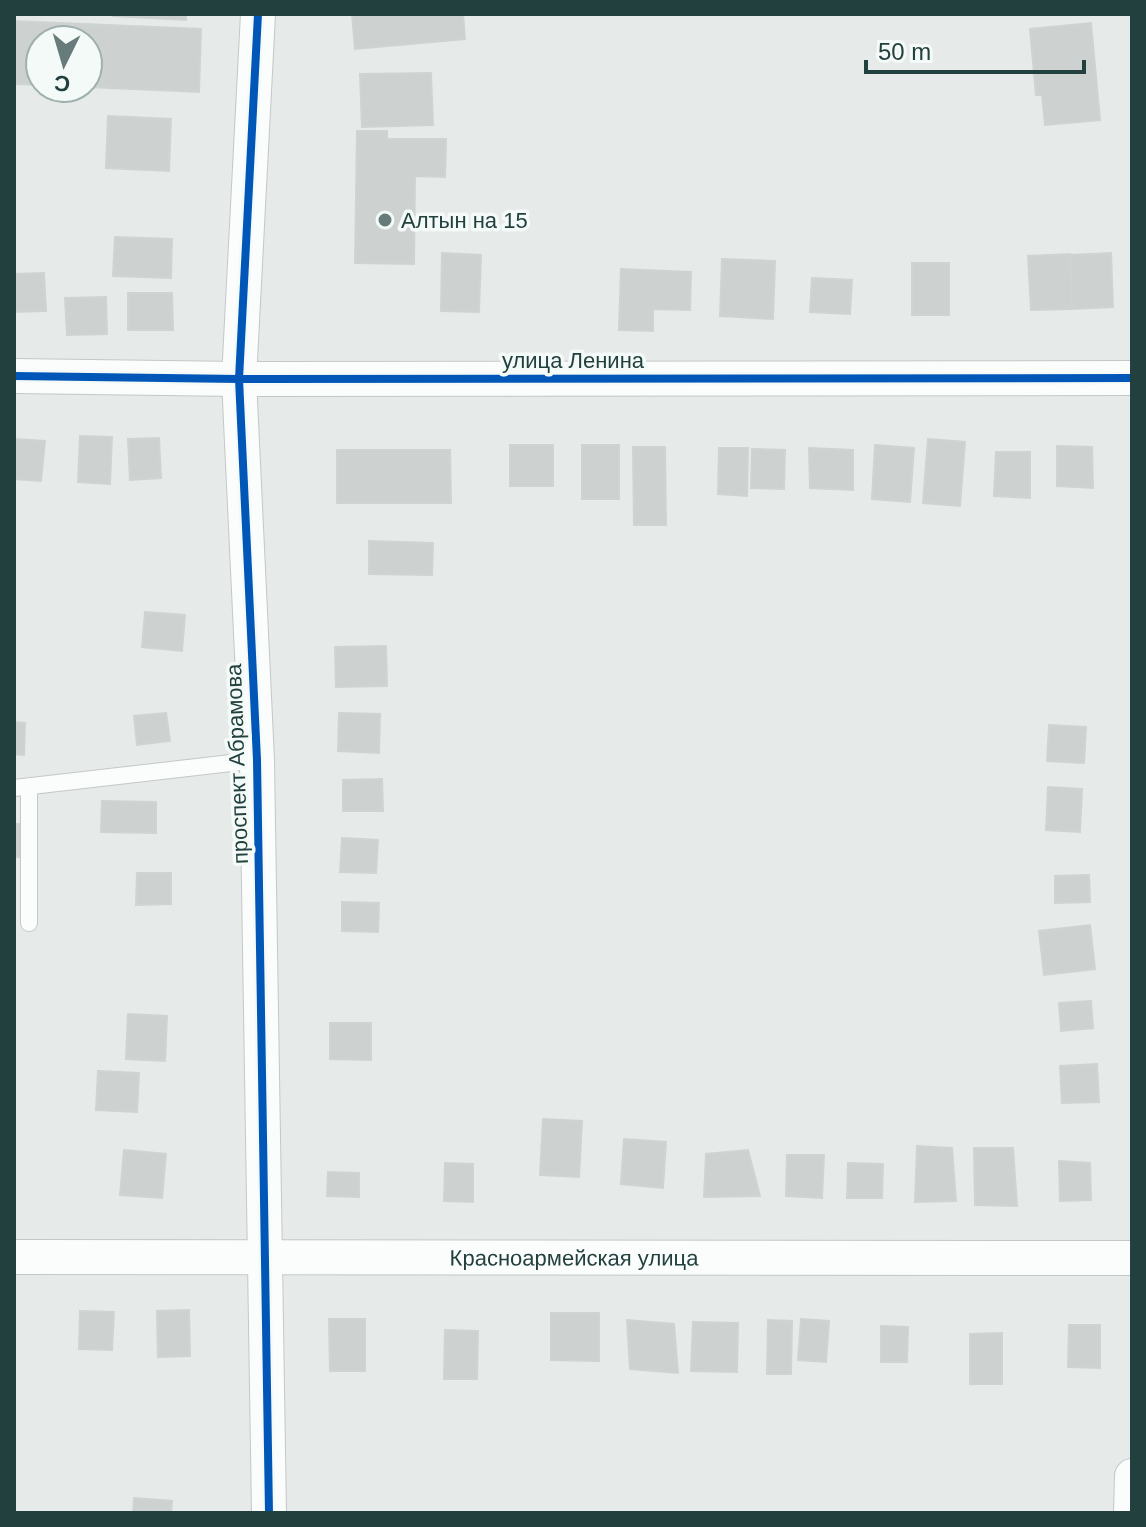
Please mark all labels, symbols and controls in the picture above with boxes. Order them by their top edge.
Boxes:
north arrow [24,24,104,104]
scale bar [866,24,1084,74]
text: 50 m [878,38,931,65]
text: С [53,70,71,97]
place label: Алтын на 15 [401,208,528,233]
marker: Алтын на 15 [376,211,394,229]
street label: улица Ленина [502,348,645,373]
street label: проспект Абрамова [221,663,253,865]
street label: Красноармейская улица [450,1245,699,1270]

